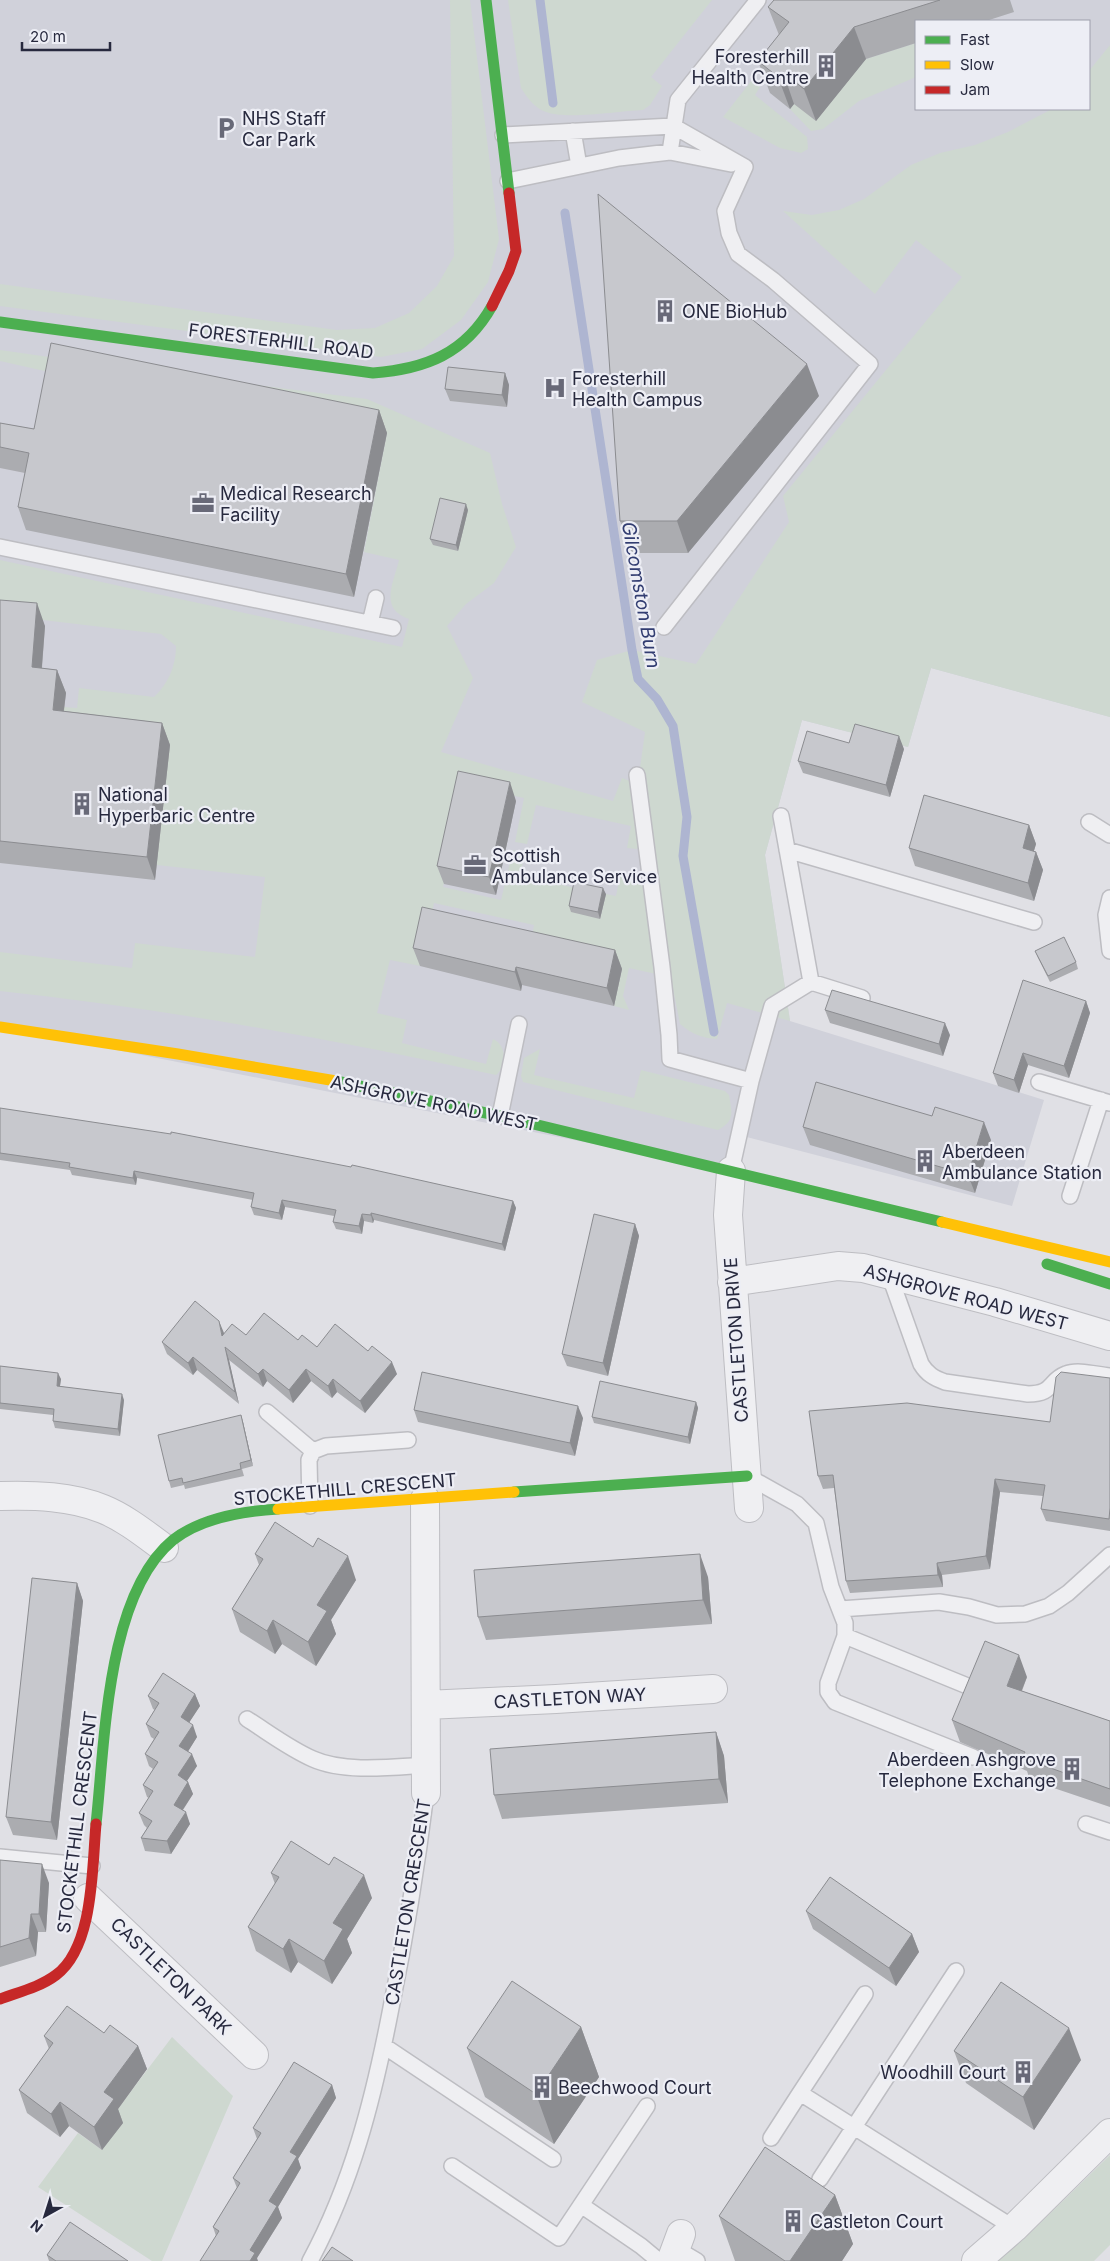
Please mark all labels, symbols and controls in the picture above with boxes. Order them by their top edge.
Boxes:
scale bar [22,20,110,52]
legend [915,20,1090,110]
text: 20 m [30,27,66,46]
text: Fast [960,30,990,49]
place label: Foresterhill Health Centre [691,46,809,88]
building icon: Foresterhill Health Centre [813,53,839,79]
text: Slow [960,55,994,74]
text: Jam [960,80,990,99]
place label: NHS Staff Car Park [242,108,326,150]
parking icon: NHS Staff Car Park [213,115,239,141]
building icon: ONE BioHub [652,298,678,324]
place label: ONE BioHub [682,301,787,322]
street label: FORESTERHILL ROAD [187,319,375,363]
place label: Foresterhill Health Campus [572,368,703,410]
hospital icon: Foresterhill Health Campus [542,375,568,401]
place label: Medical Research Facility [220,483,372,525]
office icon: Medical Research Facility [190,490,216,516]
water label: Gilcomston Burn [617,520,665,670]
place label: National Hyperbaric Centre [98,784,255,826]
building icon: National Hyperbaric Centre [69,791,95,817]
place label: Scottish Ambulance Service [492,845,657,887]
office icon: Scottish Ambulance Service [462,852,488,878]
street label: ASHGROVE ROAD WEST [329,1071,539,1135]
place label: Aberdeen Ambulance Station [942,1141,1102,1183]
building icon: Aberdeen Ambulance Station [912,1148,938,1174]
street label: CASTLETON DRIVE [720,1257,752,1423]
street label: ASHGROVE ROAD WEST [861,1260,1071,1334]
street label: STOCKETHILL CRESCENT [233,1469,457,1509]
street label: CASTLETON WAY [493,1684,647,1712]
street label: STOCKETHILL CRESCENT [53,1710,101,1934]
place label: Aberdeen Ashgrove Telephone Exchange [878,1749,1056,1791]
building icon: Aberdeen Ashgrove Telephone Exchange [1059,1756,1085,1782]
street label: CASTLETON CRESCENT [381,1797,435,2007]
street label: CASTLETON PARK [106,1913,236,2039]
building icon: Woodhill Court [1010,2059,1036,2085]
place label: Woodhill Court [880,2062,1006,2083]
building icon: Beechwood Court [529,2074,555,2100]
place label: Beechwood Court [558,2077,711,2098]
north arrow [20,2191,70,2241]
building icon: Castleton Court [780,2208,806,2234]
place label: Castleton Court [810,2211,943,2232]
text: N [27,2217,46,2236]

